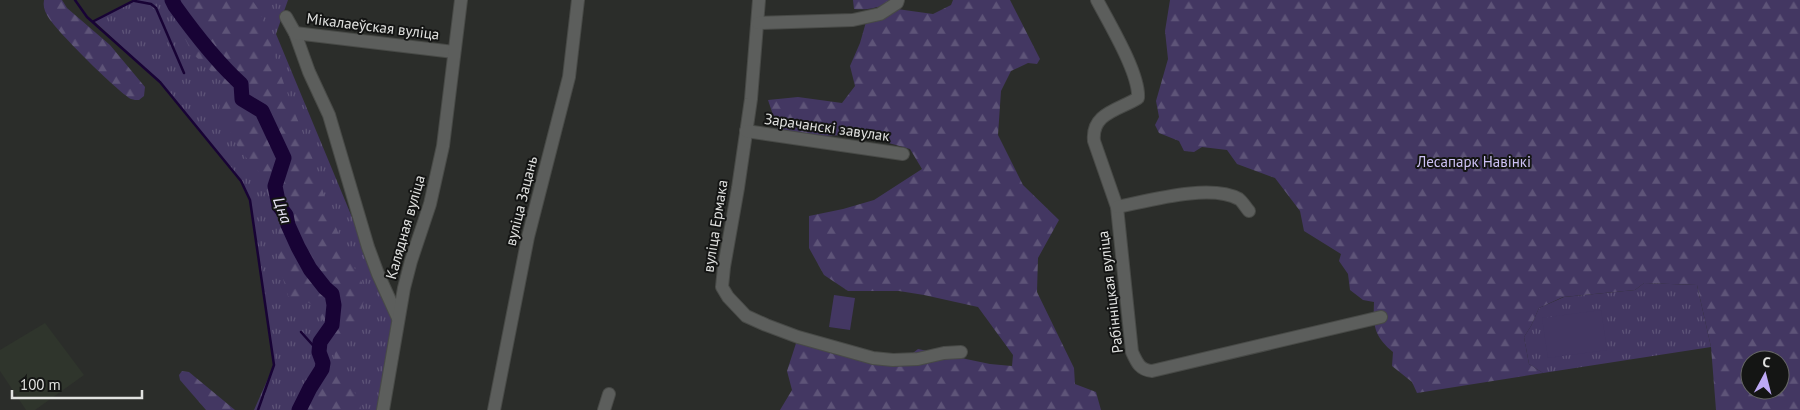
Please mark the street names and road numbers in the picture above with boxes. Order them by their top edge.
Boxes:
street label: Мікалаеўская вуліца [305,8,441,44]
street label: Зарачанскі завулак [763,109,892,145]
street label: вуліца Зацань [501,154,541,248]
street label: Калядная вуліца [381,173,429,281]
street label: вуліца Ермака [698,178,732,274]
street label: Рабінніцкая вуліца [1093,230,1127,354]

